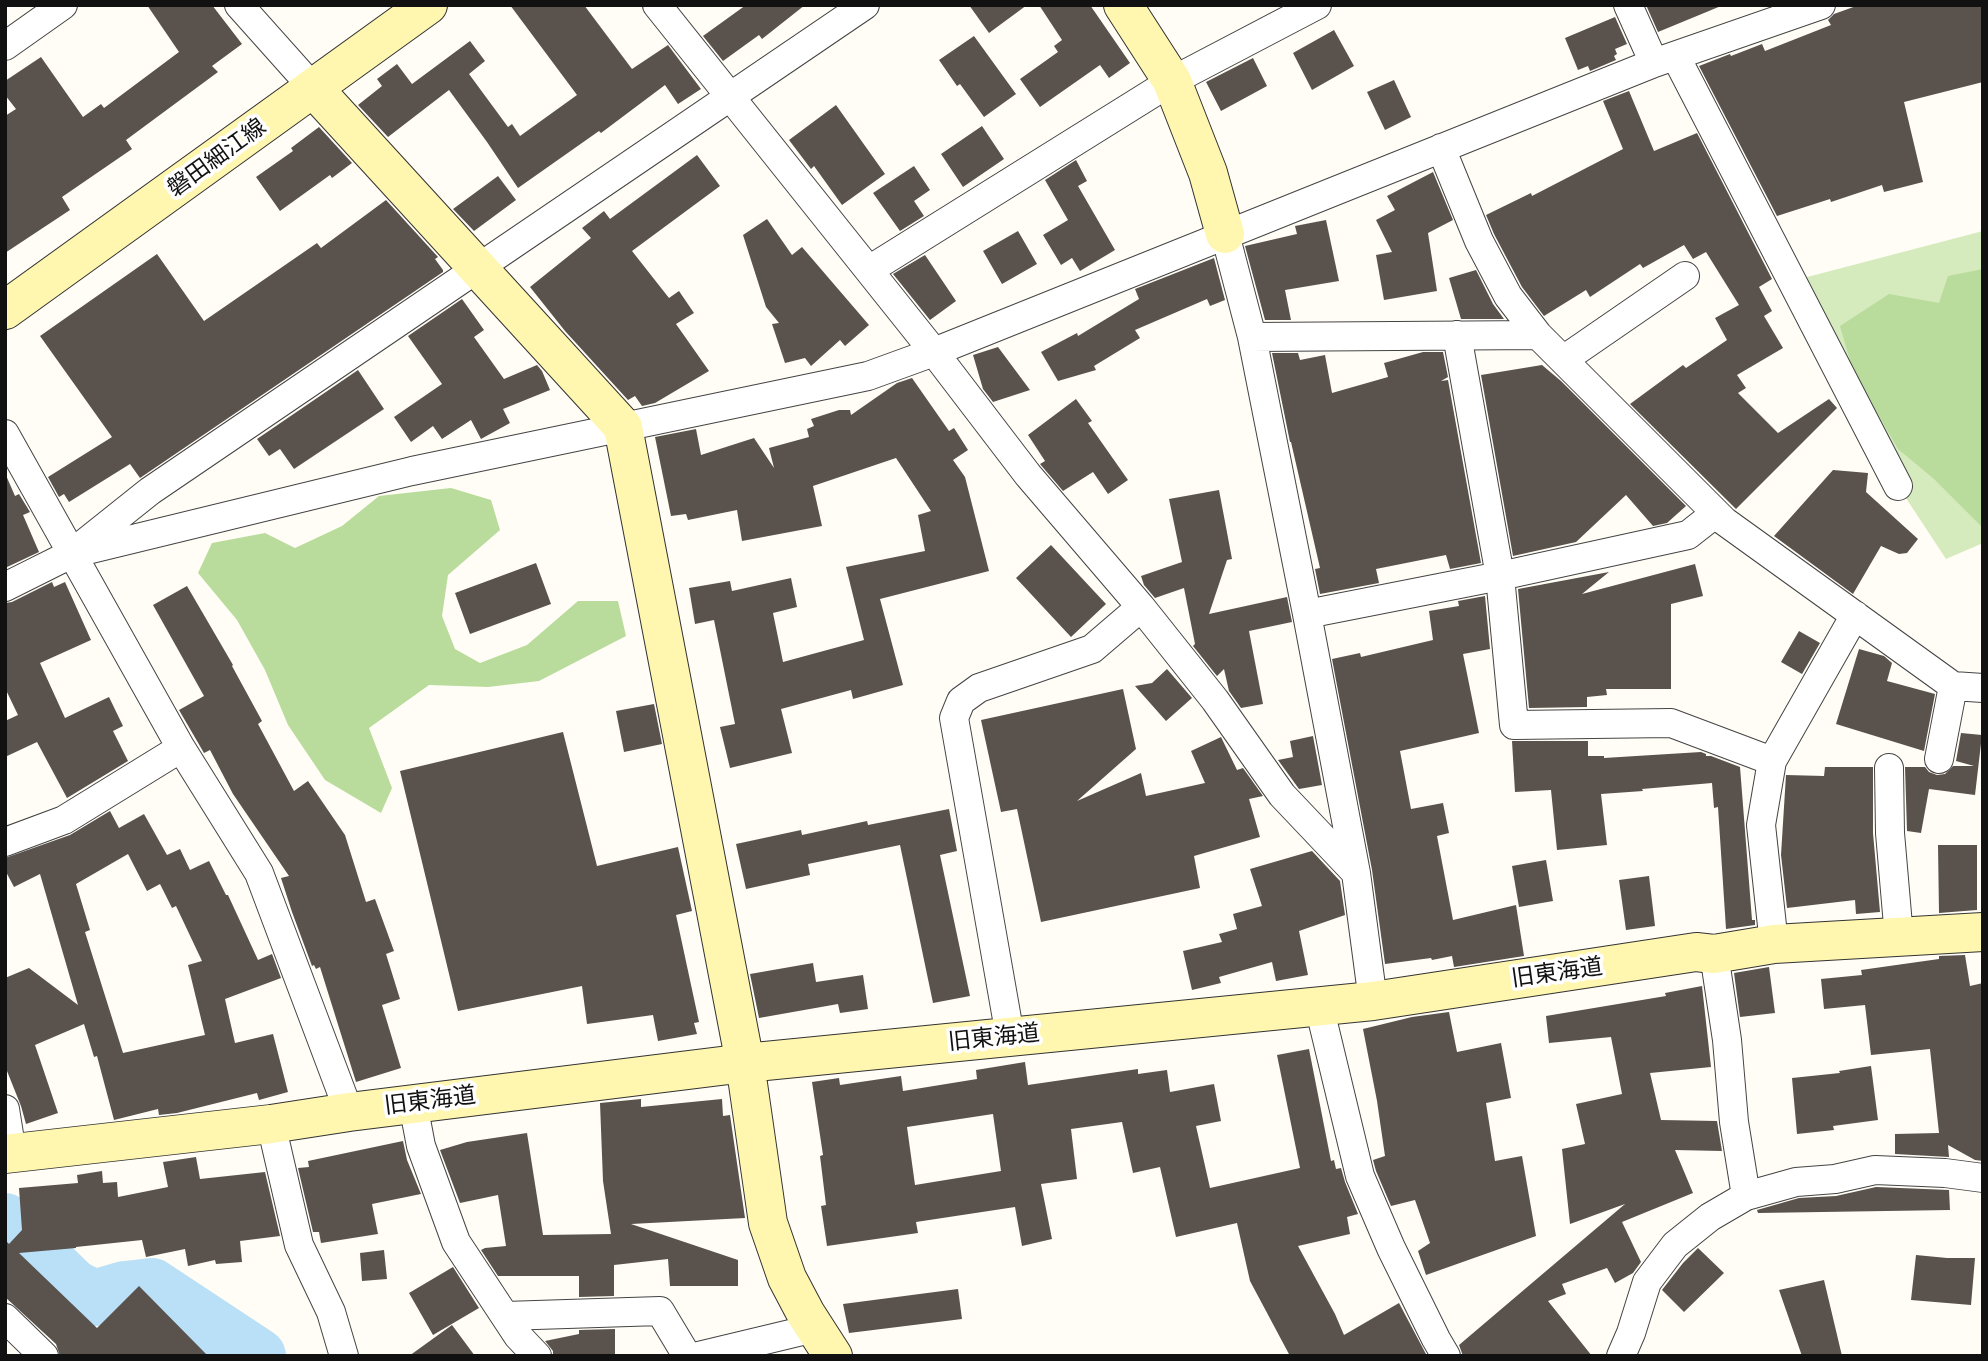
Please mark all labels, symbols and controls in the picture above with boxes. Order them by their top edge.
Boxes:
street label: 磐田細江線 [162,113,272,203]
street label: 旧東海道 [1510,953,1604,993]
street label: 旧東海道 [947,1019,1041,1057]
street label: 旧東海道 [383,1082,477,1120]

